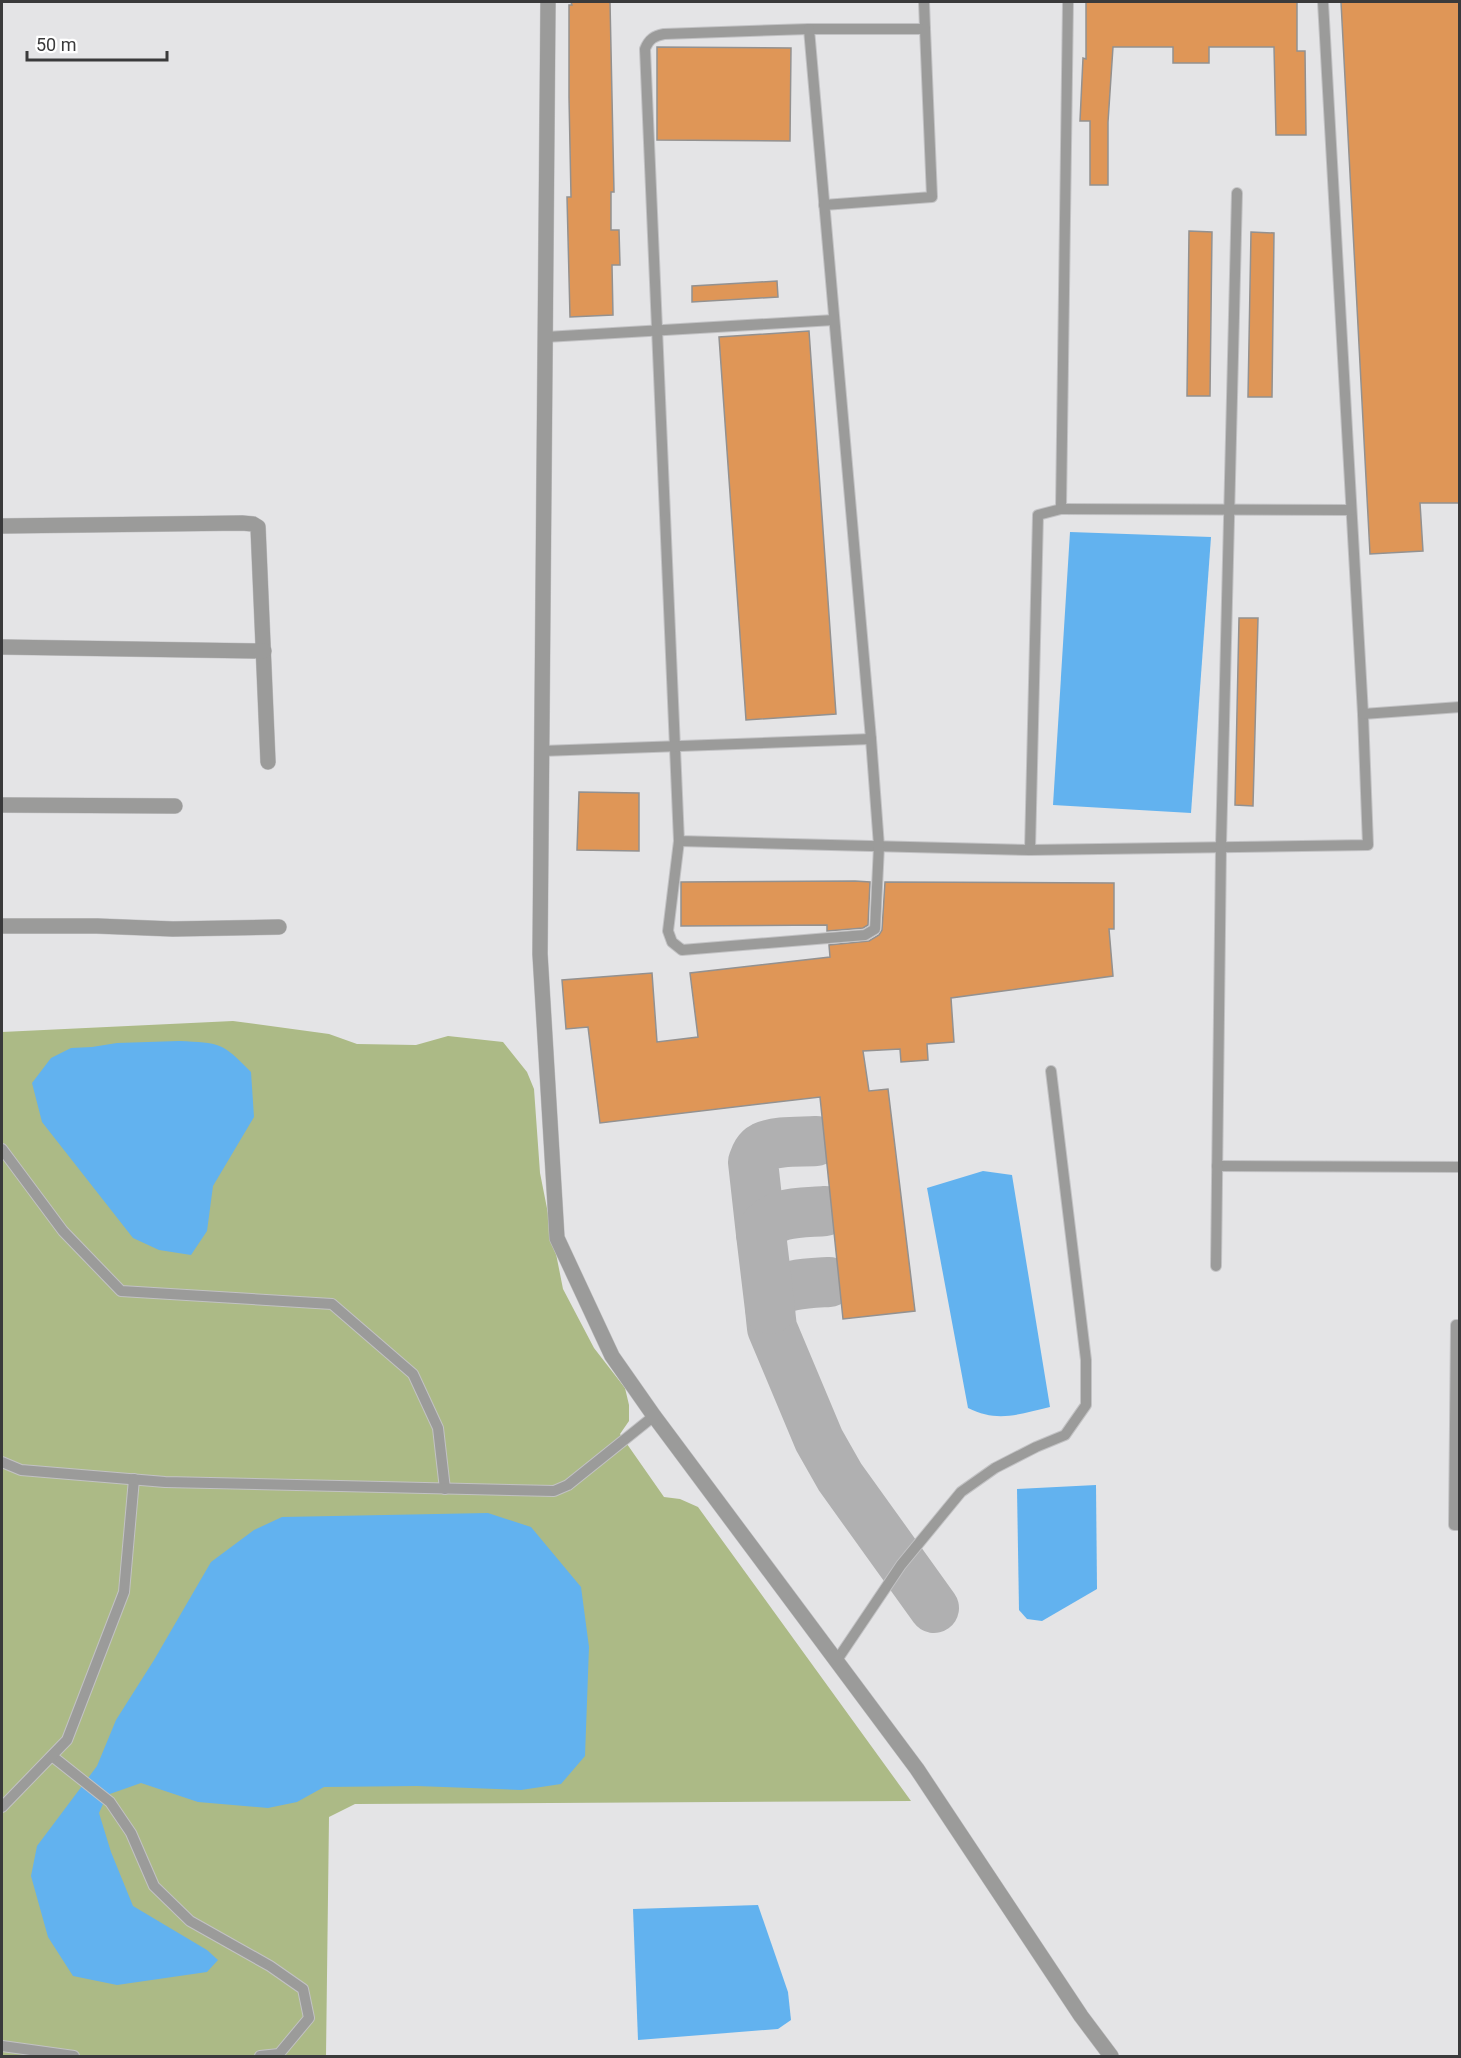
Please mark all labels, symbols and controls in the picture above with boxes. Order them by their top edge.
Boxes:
scale bar [27,24,166,62]
text: 50 m [36,34,76,55]

